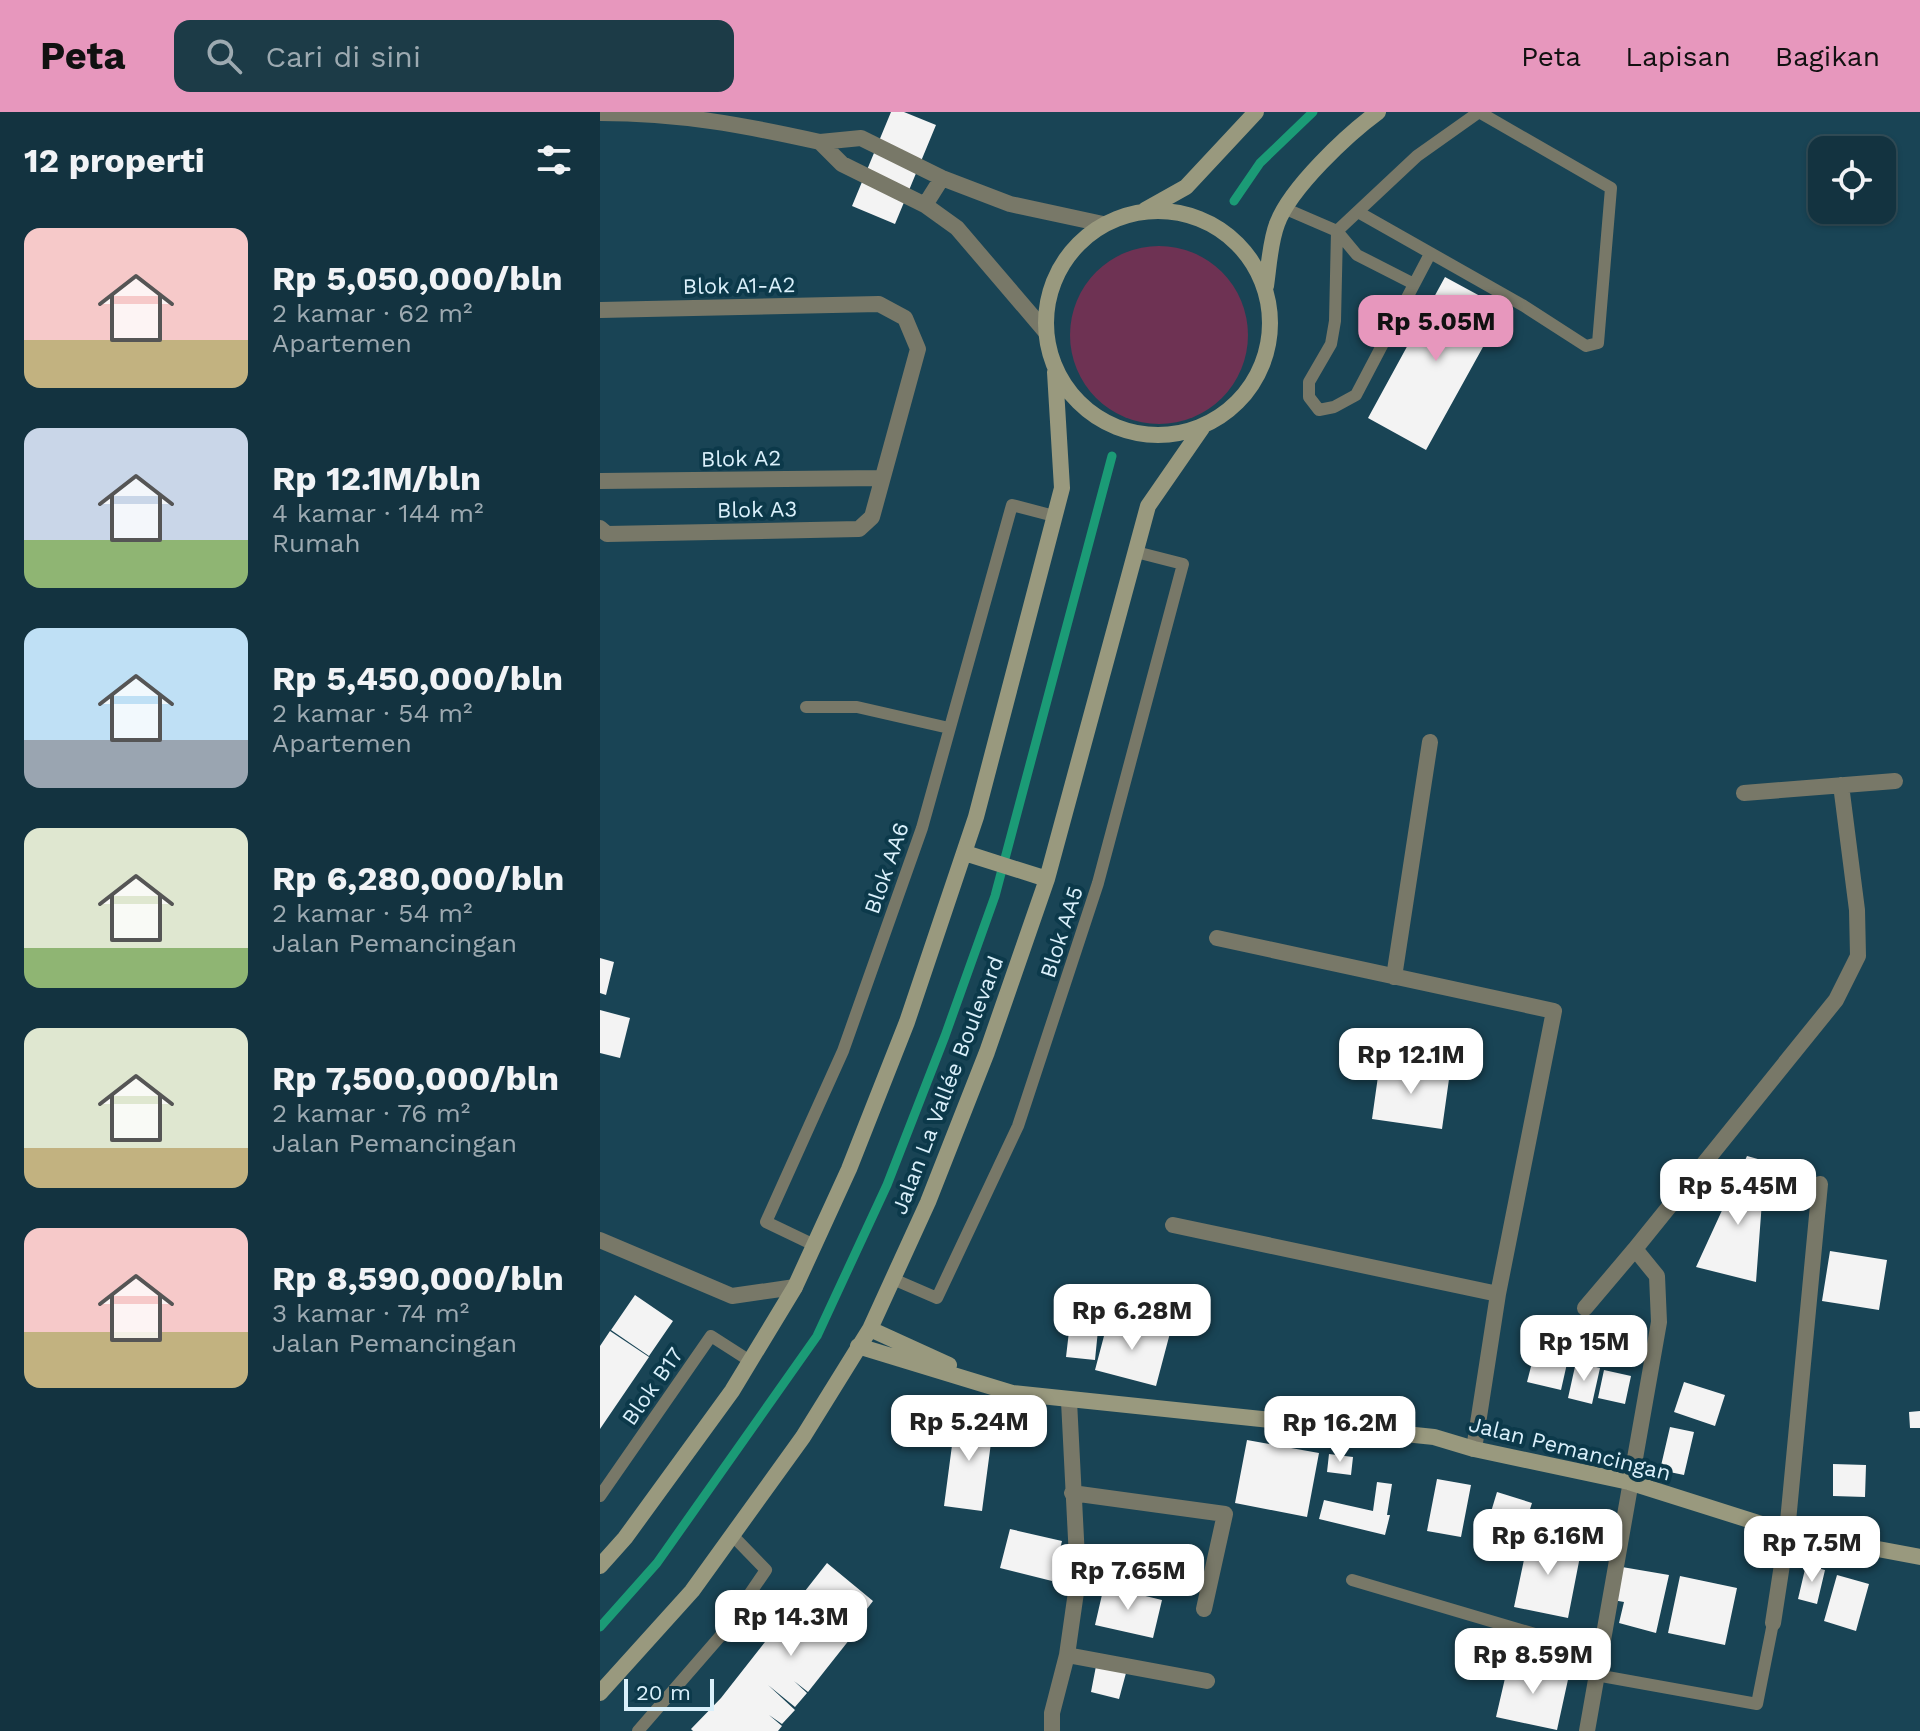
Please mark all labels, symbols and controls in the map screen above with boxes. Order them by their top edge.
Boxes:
search box [174,20,734,92]
text: Peta [40,34,126,78]
icon: search [202,34,246,78]
text: Cari di sini [266,39,421,74]
text: Peta [1521,40,1581,73]
text: Lapisan [1625,40,1731,73]
text: Bagikan [1775,40,1880,73]
map controls [1808,136,1896,224]
button: locate [1808,136,1896,224]
icon: filters [532,138,576,182]
text: 12 properti [24,140,205,180]
text: Rp 5,050,000/bln [272,258,563,298]
icon: home [88,260,184,356]
street label: Blok A1-A2 [682,272,796,299]
pin: Rp 5.05M [1353,295,1519,363]
text: 2 kamar · 62 m² [272,298,472,328]
text: Rp 5.05M [1376,306,1496,336]
text: Apartemen [272,328,412,358]
street label: Blok A2 [701,445,781,472]
text: Rp 12.1M/bln [272,458,481,498]
icon: home [88,460,184,556]
street label: Blok A3 [717,496,797,523]
text: 4 kamar · 144 m² [272,498,484,528]
text: Rumah [272,528,361,558]
text: Rp 5,450,000/bln [272,658,563,698]
icon: home [88,660,184,756]
text: 2 kamar · 54 m² [272,698,473,728]
text: Apartemen [272,728,412,758]
street label: Blok AA6 [859,819,914,917]
text: Rp 6,280,000/bln [272,858,564,898]
icon: home [88,860,184,956]
street label: Blok AA5 [1035,883,1088,981]
text: 2 kamar · 54 m² [272,898,473,928]
text: Jalan Pemancingan [272,928,517,958]
street label: Jalan La Vallée Boulevard [887,952,1008,1218]
pin: Rp 12.1M [1328,1028,1494,1096]
text: Rp 12.1M [1357,1039,1465,1069]
text: Rp 7,500,000/bln [272,1058,559,1098]
icon: home [88,1060,184,1156]
text: 2 kamar · 76 m² [272,1098,470,1128]
text: Jalan Pemancingan [272,1128,517,1158]
pin: Rp 5.45M [1655,1159,1821,1227]
text: Rp 5.45M [1678,1170,1798,1200]
text: Rp 8,590,000/bln [272,1258,564,1298]
icon: home [88,1260,184,1356]
pin: Rp 6.28M [1049,1284,1215,1352]
text: Rp 6.28M [1072,1295,1192,1325]
text: 3 kamar · 74 m² [272,1298,469,1328]
pin: Rp 15M [1519,1315,1649,1383]
text: Rp 15M [1538,1326,1630,1356]
text: Jalan Pemancingan [272,1328,517,1358]
street label: Blok B17 [617,1343,688,1430]
pin: Rp 5.24M [886,1395,1052,1463]
pin: Rp 16.2M [1257,1396,1423,1464]
text: Rp 5.24M [909,1406,1029,1436]
text: Rp 16.2M [1282,1407,1398,1437]
street label: Jalan Pemancingan [1466,1411,1673,1486]
pin: Rp 6.16M [1465,1509,1631,1577]
pin: Rp 7.5M [1738,1516,1886,1584]
text: Rp 6.16M [1491,1520,1605,1550]
text: Rp 7.5M [1762,1527,1862,1557]
pin: Rp 7.65M [1045,1544,1211,1612]
text: Rp 7.65M [1070,1555,1186,1585]
pin: Rp 14.3M [708,1590,874,1658]
text: Rp 14.3M [733,1601,849,1631]
pin: Rp 8.59M [1450,1628,1616,1696]
text: Rp 8.59M [1473,1639,1593,1669]
scale bar [624,1675,714,1711]
text: 20 m [636,1680,691,1705]

